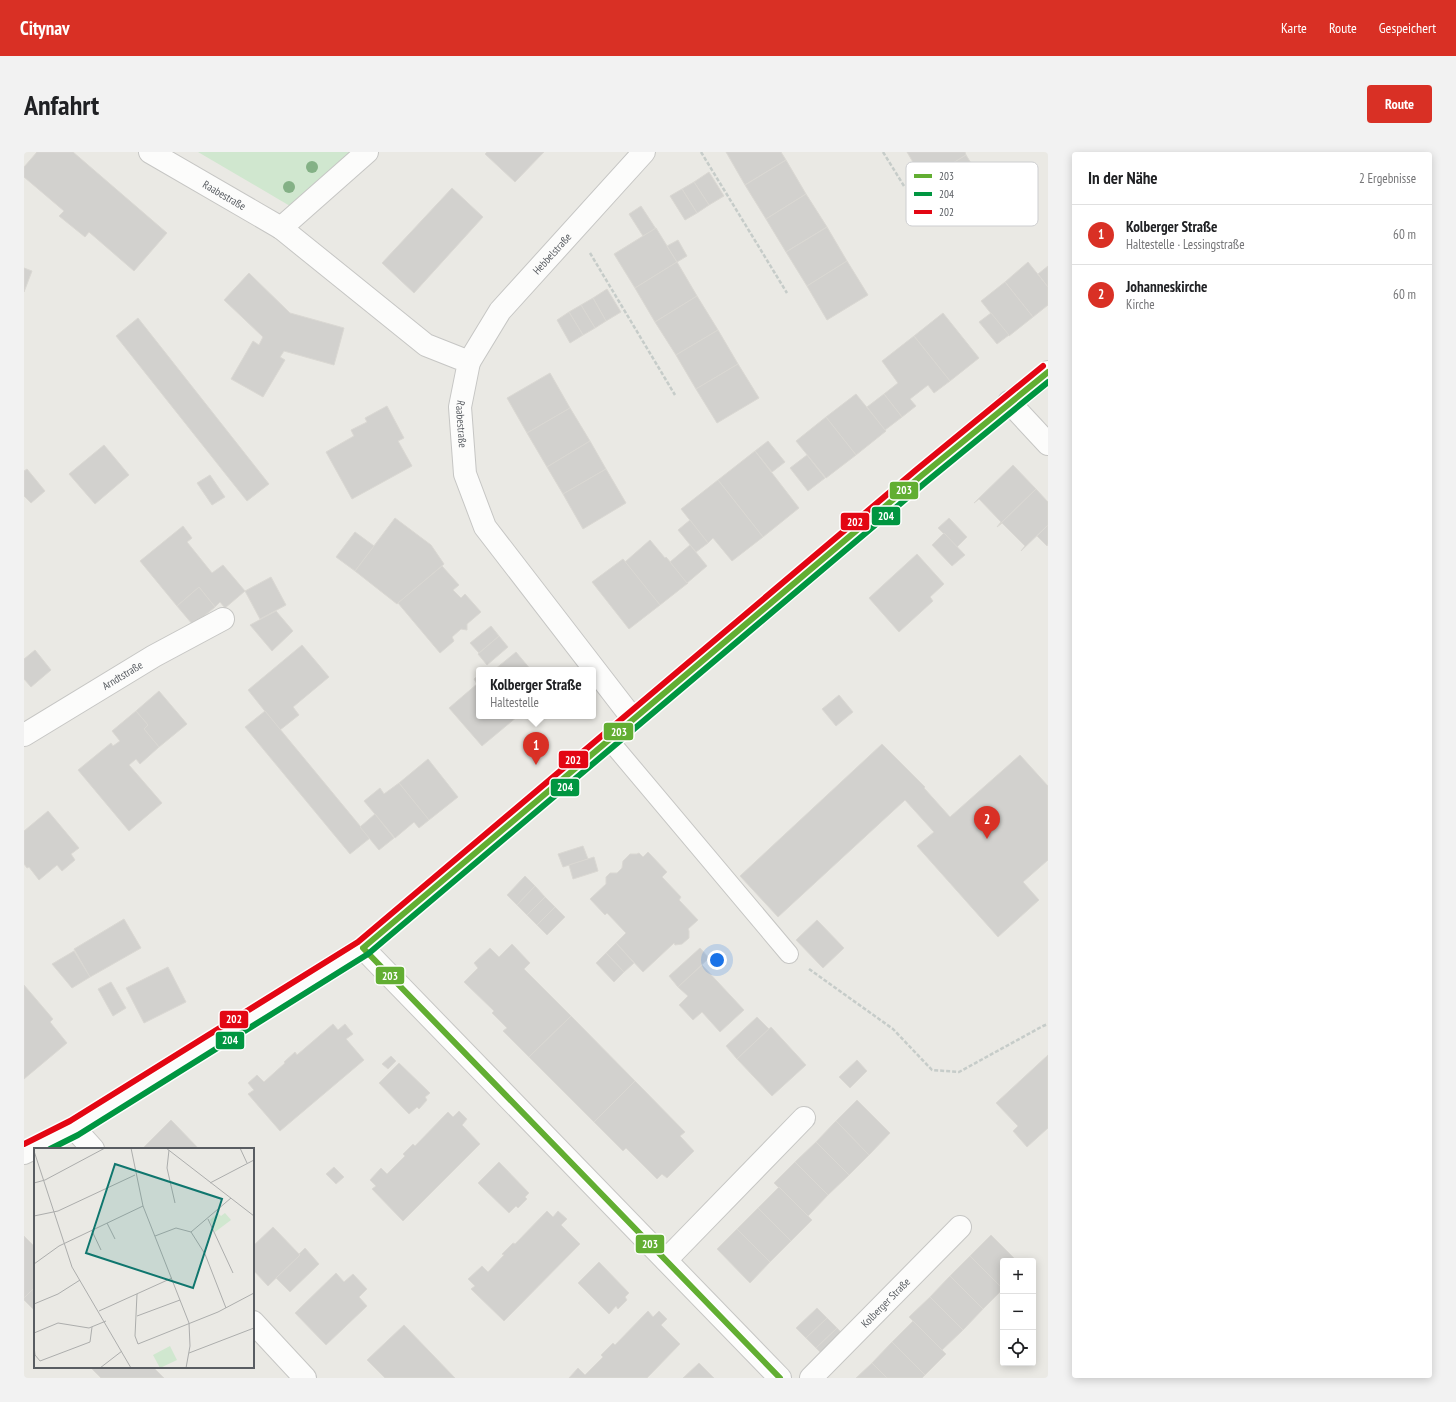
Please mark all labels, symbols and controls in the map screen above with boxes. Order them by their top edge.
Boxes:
text: Citynav [20,16,70,40]
text: Karte [1281,19,1307,37]
text: Route [1329,19,1357,37]
text: Gespeichert [1379,19,1436,37]
button: Route [1367,85,1432,123]
text: Anfahrt [24,86,99,123]
legend [906,162,1038,226]
text: In der Nähe [1088,167,1158,189]
text: 203 [939,169,954,183]
text: 2 Ergebnisse [1359,170,1416,187]
street label: Raabestraße [200,177,249,213]
text: 204 [939,187,954,201]
text: 202 [939,205,954,219]
text: Kolberger Straße [1126,217,1218,236]
text: 1 [1098,226,1104,243]
text: 60 m [1393,226,1416,243]
street label: Hebbelstraße [530,230,575,277]
text: Haltestelle · Lessingstraße [1126,236,1245,253]
text: Johanneskirche [1126,277,1207,296]
text: 2 [1098,286,1104,303]
text: 60 m [1393,286,1416,303]
text: Kirche [1126,296,1155,313]
street label: Raabestraße [453,399,470,449]
line badge: 203 [889,481,919,500]
text: 203 [896,483,912,497]
line badge: 204 [871,506,901,526]
text: 204 [878,509,895,523]
line badge: 202 [840,512,870,531]
text: 202 [847,515,863,529]
street label: Arndtstraße [99,657,146,693]
popup [476,667,596,719]
text: Kolberger Straße [490,675,582,694]
text: Haltestelle [490,694,539,711]
line badge: 203 [603,722,634,741]
text: 203 [611,725,627,739]
pin: 1 [523,732,549,765]
line badge: 202 [558,750,589,769]
text: 202 [565,753,581,767]
line badge: 204 [550,778,580,797]
text: 204 [557,780,574,794]
pin: 2 [974,806,1000,839]
your location [707,950,727,970]
line badge: 203 [375,966,405,985]
text: 203 [382,969,398,983]
line badge: 202 [219,1010,249,1029]
text: 202 [226,1012,242,1026]
line badge: 204 [215,1031,245,1050]
text: 204 [222,1033,239,1047]
inset map [34,1148,254,1368]
line badge: 203 [635,1234,665,1254]
text: 203 [642,1237,658,1251]
map controls [1000,1258,1036,1366]
button: + [1000,1258,1036,1294]
street label: Kolberger Straße [858,1274,913,1330]
button: − [1000,1294,1036,1330]
button: locate [1000,1330,1036,1366]

